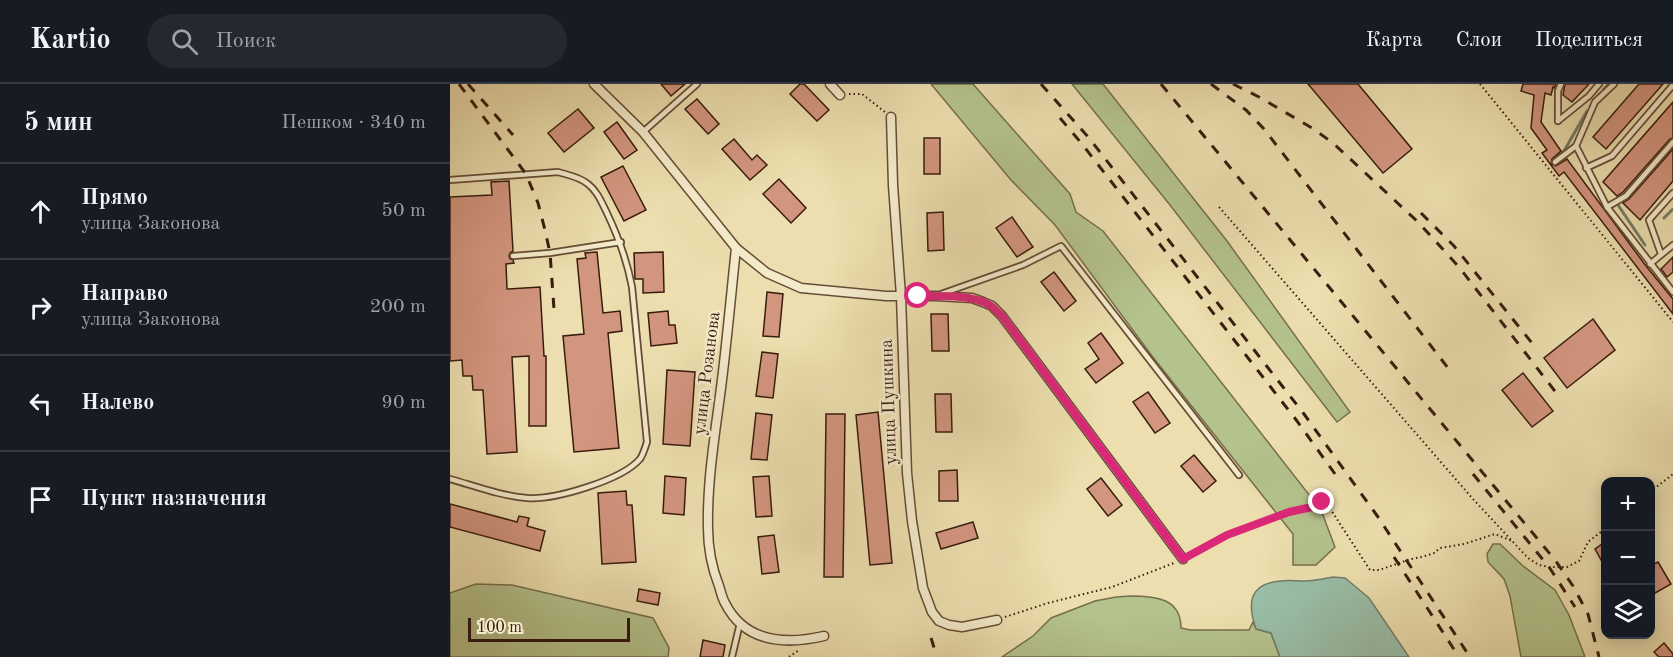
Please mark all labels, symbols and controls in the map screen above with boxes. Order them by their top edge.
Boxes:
search box [147,14,567,68]
icon: search [168,25,201,58]
text: Kartio [30,27,111,55]
text: Поиск [216,30,276,52]
text: Карта [1366,30,1423,51]
text: Слои [1456,30,1502,51]
text: Поделиться [1535,30,1643,51]
text: 5 мин [24,110,93,136]
text: Пешком · 340 m [281,113,426,133]
text: Прямо [81,187,148,209]
icon: ahead [24,195,57,228]
text: 50 m [381,201,426,221]
text: улица Законова [81,214,220,234]
route start [904,282,930,308]
text: Направо [81,283,168,305]
icon: right [24,291,57,324]
text: 200 m [370,297,426,317]
text: улица Законова [81,310,220,330]
street label: улица Розанова [690,310,724,436]
street label: улица Пушкина [878,339,900,465]
icon: left [24,387,57,420]
text: Налево [81,392,154,414]
text: 90 m [381,393,426,413]
map controls [1601,477,1655,639]
button: + [1601,477,1655,531]
icon: arrive [24,483,57,516]
text: Пункт назначения [81,488,267,510]
route end [1308,488,1334,514]
button: − [1601,531,1655,585]
button: layers [1601,585,1655,639]
scale bar [468,615,630,642]
text: 100 m [477,620,522,636]

